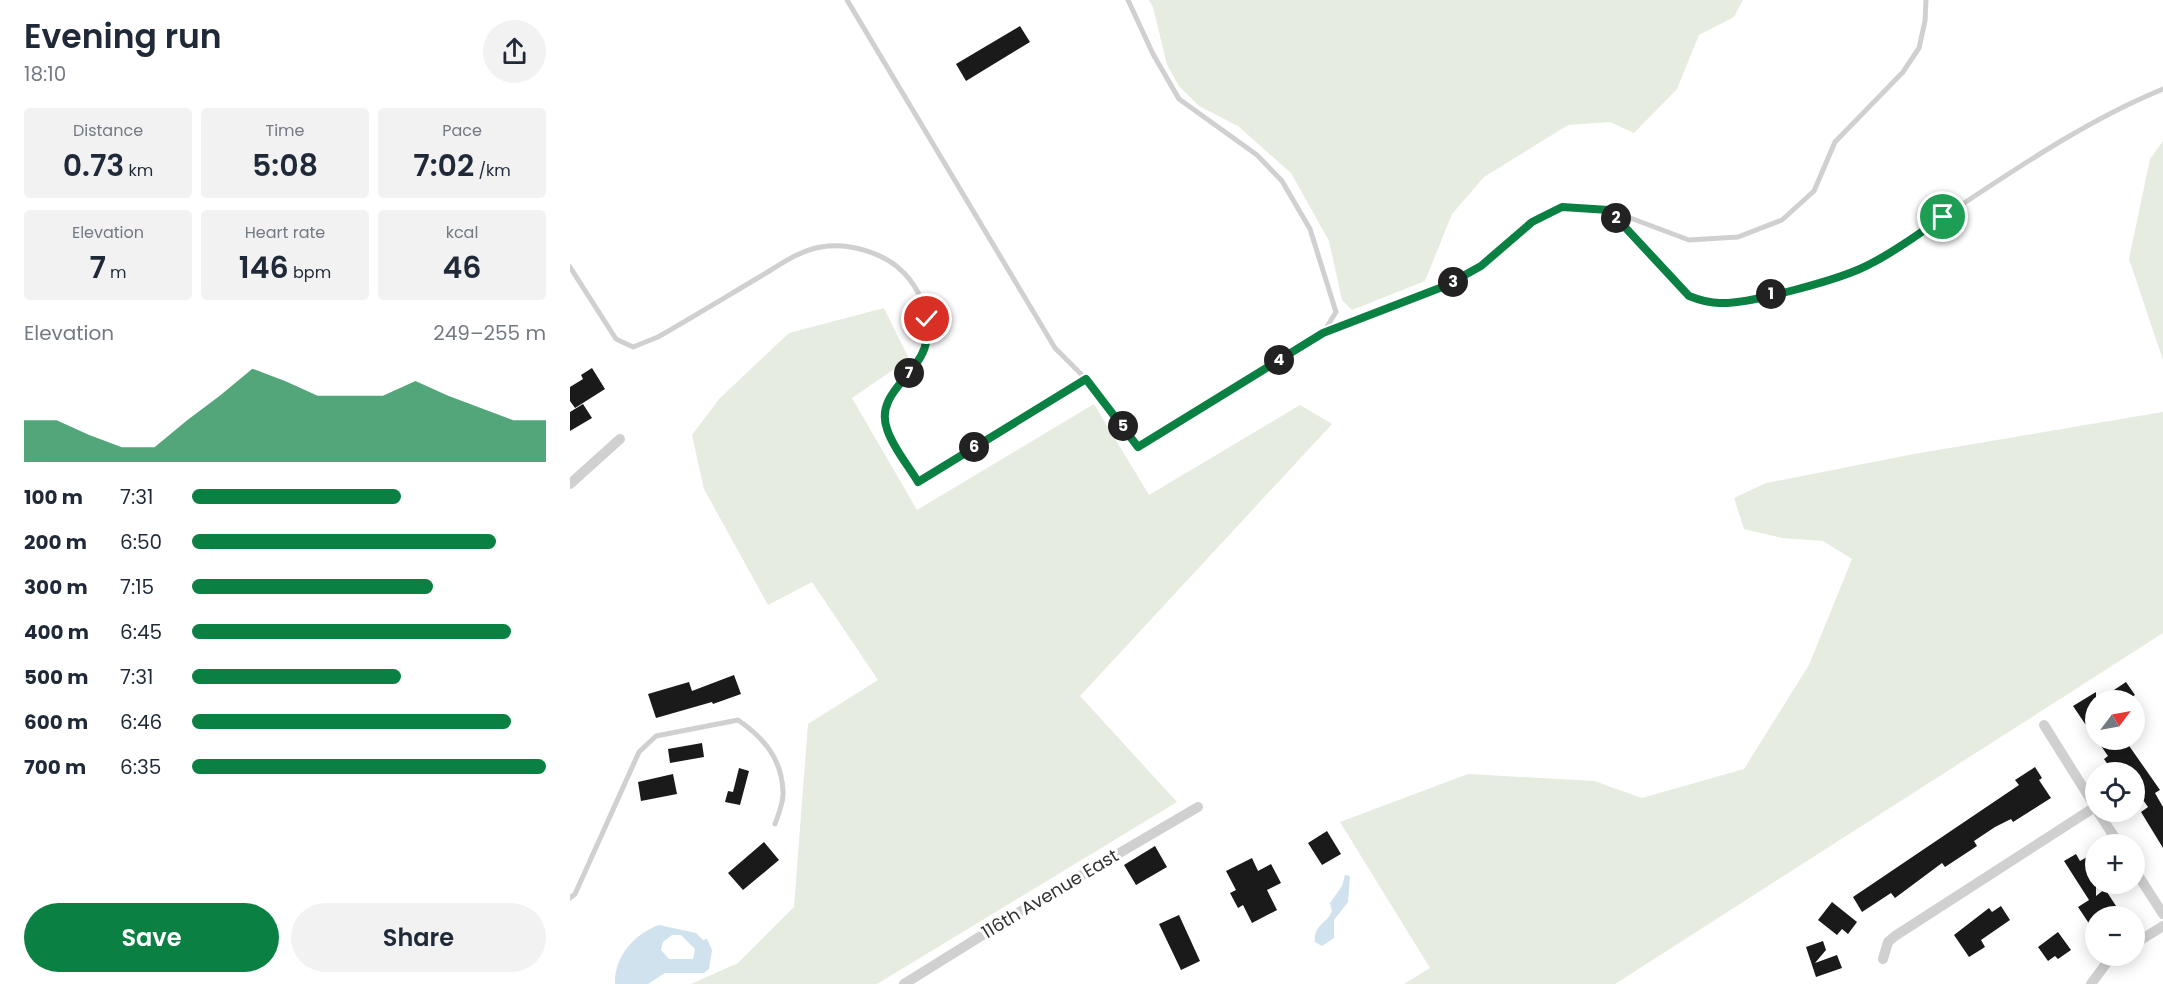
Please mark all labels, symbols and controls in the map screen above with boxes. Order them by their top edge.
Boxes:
text: Evening run [24,13,222,60]
button: share [483,20,546,83]
text: 18:10 [24,60,66,88]
text: Distance [73,119,143,142]
text: Time [266,119,305,142]
text: Pace [442,119,482,142]
text: 0.73 [63,144,124,187]
text: 5:08 [252,144,318,187]
text: 7:02 [413,144,474,187]
text: km [124,159,153,182]
text: /km [474,159,511,182]
pin [1917,191,1968,242]
icon: arrive [1926,200,1959,233]
pin: 2 [1601,203,1631,233]
text: 2 [1611,206,1621,229]
text: Elevation [72,221,144,244]
text: Heart rate [245,221,325,244]
text: kcal [446,221,478,244]
text: 7 [89,246,106,289]
text: 146 [239,246,289,289]
text: 46 [442,246,482,289]
text: m [106,261,127,284]
text: bpm [289,261,331,284]
pin: 3 [1438,267,1468,297]
text: 3 [1448,270,1458,293]
pin: 1 [1756,279,1786,309]
text: 1 [1768,282,1774,305]
pin [901,293,952,344]
icon: check [910,302,943,335]
text: Elevation [24,319,114,347]
text: 249–255 m [433,319,546,347]
pin: 4 [1264,345,1294,375]
text: 4 [1274,348,1284,371]
pin: 7 [894,358,924,388]
text: 7 [905,361,913,384]
pin: 5 [1108,411,1138,441]
text: 5 [1118,414,1128,437]
pin: 6 [959,432,989,462]
text: 6 [969,435,979,458]
text: 100 m [24,483,83,511]
text: 7:31 [120,483,153,511]
text: 200 m [24,528,87,556]
text: 6:50 [120,528,162,556]
text: 300 m [24,573,88,601]
text: 7:15 [120,573,154,601]
text: 400 m [24,618,89,646]
text: 6:45 [120,618,162,646]
text: 500 m [24,663,89,691]
text: 7:31 [120,663,153,691]
north arrow [2085,690,2145,750]
map controls [2085,690,2145,966]
text: 600 m [24,708,88,736]
text: 6:46 [120,708,162,736]
text: 700 m [24,753,86,781]
text: 6:35 [120,753,161,781]
button: locate [2085,762,2145,822]
button: + [2085,834,2145,894]
street label: 116th Avenue East [977,843,1123,944]
button: Save [24,903,279,972]
button: Share [291,903,546,972]
button: − [2085,906,2145,966]

